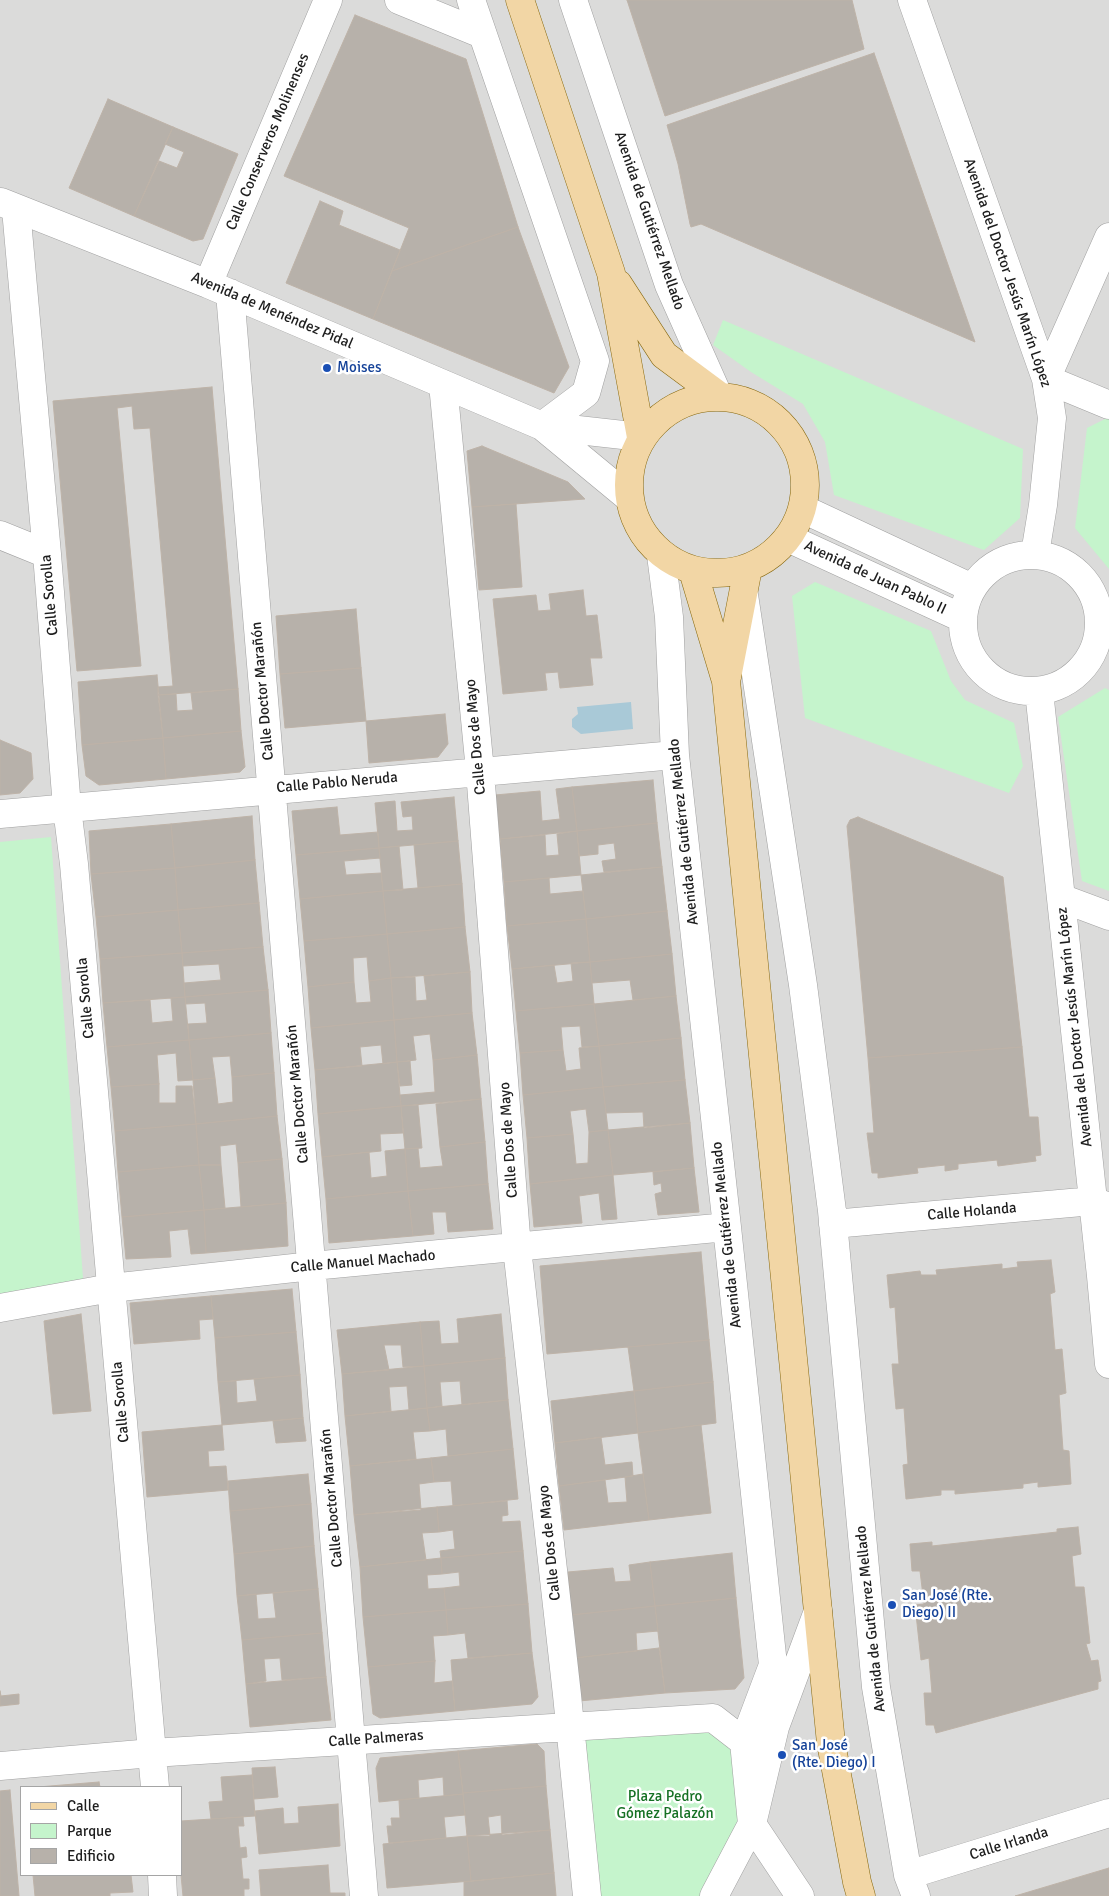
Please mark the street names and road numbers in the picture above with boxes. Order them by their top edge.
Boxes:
street label: Calle Conserveros Molinenses [222,51,314,233]
street label: Avenida de Gutiérrez Mellado [610,129,688,313]
street label: Avenida del Doctor Jesús Marín López [959,156,1055,390]
street label: Avenida de Menéndez Pidal [188,269,356,353]
street label: Avenida de Juan Pablo II [801,537,949,619]
street label: Calle Sorolla [37,554,63,636]
street label: Calle Doctor Marañón [248,621,278,761]
street label: Calle Dos de Mayo [462,678,490,796]
street label: Avenida de Gutiérrez Mellado [665,738,703,926]
street label: Calle Pablo Neruda [276,769,398,797]
street label: Avenida del Doctor Jesús Marín López [1053,906,1097,1148]
street label: Calle Sorolla [73,957,99,1039]
street label: Calle Doctor Marañón [283,1024,313,1164]
street label: Calle Dos de Mayo [496,1081,522,1199]
street label: Avenida de Gutiérrez Mellado [708,1141,746,1329]
street label: Calle Holanda [927,1199,1017,1225]
street label: Calle Manuel Machado [290,1247,436,1277]
street label: Calle Sorolla [108,1361,134,1443]
street label: Calle Doctor Marañón [317,1428,347,1568]
street label: Calle Dos de Mayo [535,1484,565,1602]
street label: Avenida de Gutiérrez Mellado [852,1525,890,1713]
street label: Calle Palmeras [328,1727,424,1751]
street label: Calle Irlanda [967,1823,1051,1865]

